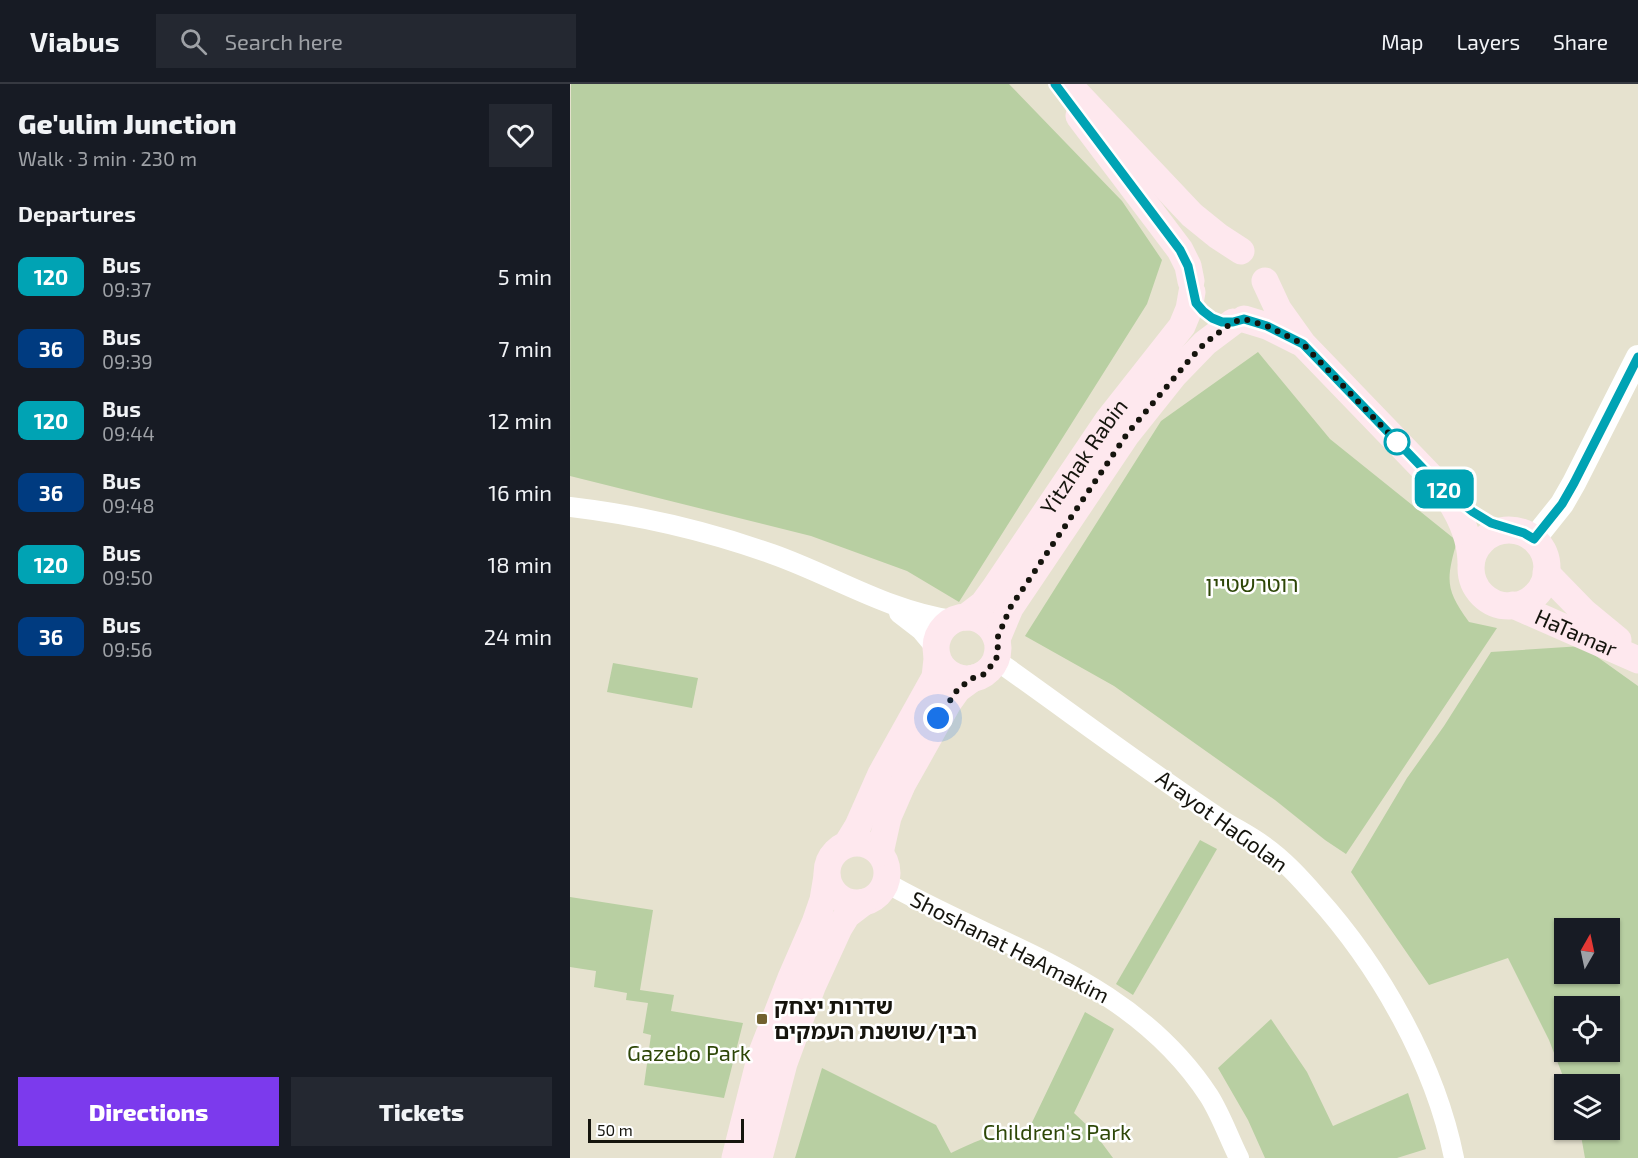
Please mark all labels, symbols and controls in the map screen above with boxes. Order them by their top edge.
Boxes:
search box [156,14,576,68]
text: Viabus [30,24,120,58]
icon: search [177,25,210,58]
text: Search here [225,28,343,54]
text: Map [1381,29,1423,54]
text: Layers [1456,29,1520,54]
text: Share [1553,29,1608,54]
button: heart [489,104,552,167]
text: Ge'ulim Junction [18,106,237,140]
text: Walk · 3 min · 230 m [18,146,197,170]
text: Departures [18,200,136,226]
text: Bus [102,251,141,277]
text: 5 min [498,263,552,289]
text: 120 [34,264,68,289]
text: 09:37 [102,277,152,301]
text: Bus [102,323,141,349]
text: 7 min [498,335,552,361]
text: 36 [39,336,63,361]
text: 09:39 [102,349,153,373]
street label: Yitzhak Rabin [1034,393,1132,519]
text: Bus [102,395,141,421]
text: 12 min [488,407,552,433]
text: 120 [34,408,68,433]
text: 09:44 [102,421,155,445]
unlabelled marker [1384,429,1410,455]
text: Bus [102,467,141,493]
line badge: 120 [1410,470,1478,508]
text: 120 [1427,477,1461,502]
text: 16 min [488,479,552,505]
text: 36 [39,480,63,505]
text: 09:48 [102,493,155,517]
text: Bus [102,539,141,565]
text: 18 min [487,551,552,577]
text: 120 [34,552,68,577]
text: 09:50 [102,565,153,589]
park label: רוטרשטיין [1205,570,1299,596]
street label: HaTamar [1531,602,1622,661]
text: Bus [102,611,141,637]
text: 24 min [484,623,552,649]
text: 36 [39,624,63,649]
text: 09:56 [102,637,152,661]
your location [923,703,953,733]
street label: Arayot HaGolan [1152,764,1293,877]
street label: Shoshanat HaAmakim [907,885,1114,1008]
north arrow [1554,918,1620,984]
map controls [1554,918,1620,1140]
place label: שדרות יצחק רבין/שושנת העמקים [774,992,977,1043]
button: locate [1554,996,1620,1062]
marker: שדרות יצחק רבין/שושנת העמקים [755,1012,769,1026]
park label: Gazebo Park [627,1039,751,1065]
button: layers [1554,1074,1620,1140]
button: Directions [18,1077,279,1146]
button: Tickets [291,1077,552,1146]
scale bar [588,1116,744,1144]
park label: Children's Park [983,1118,1131,1144]
text: 50 m [597,1120,633,1139]

